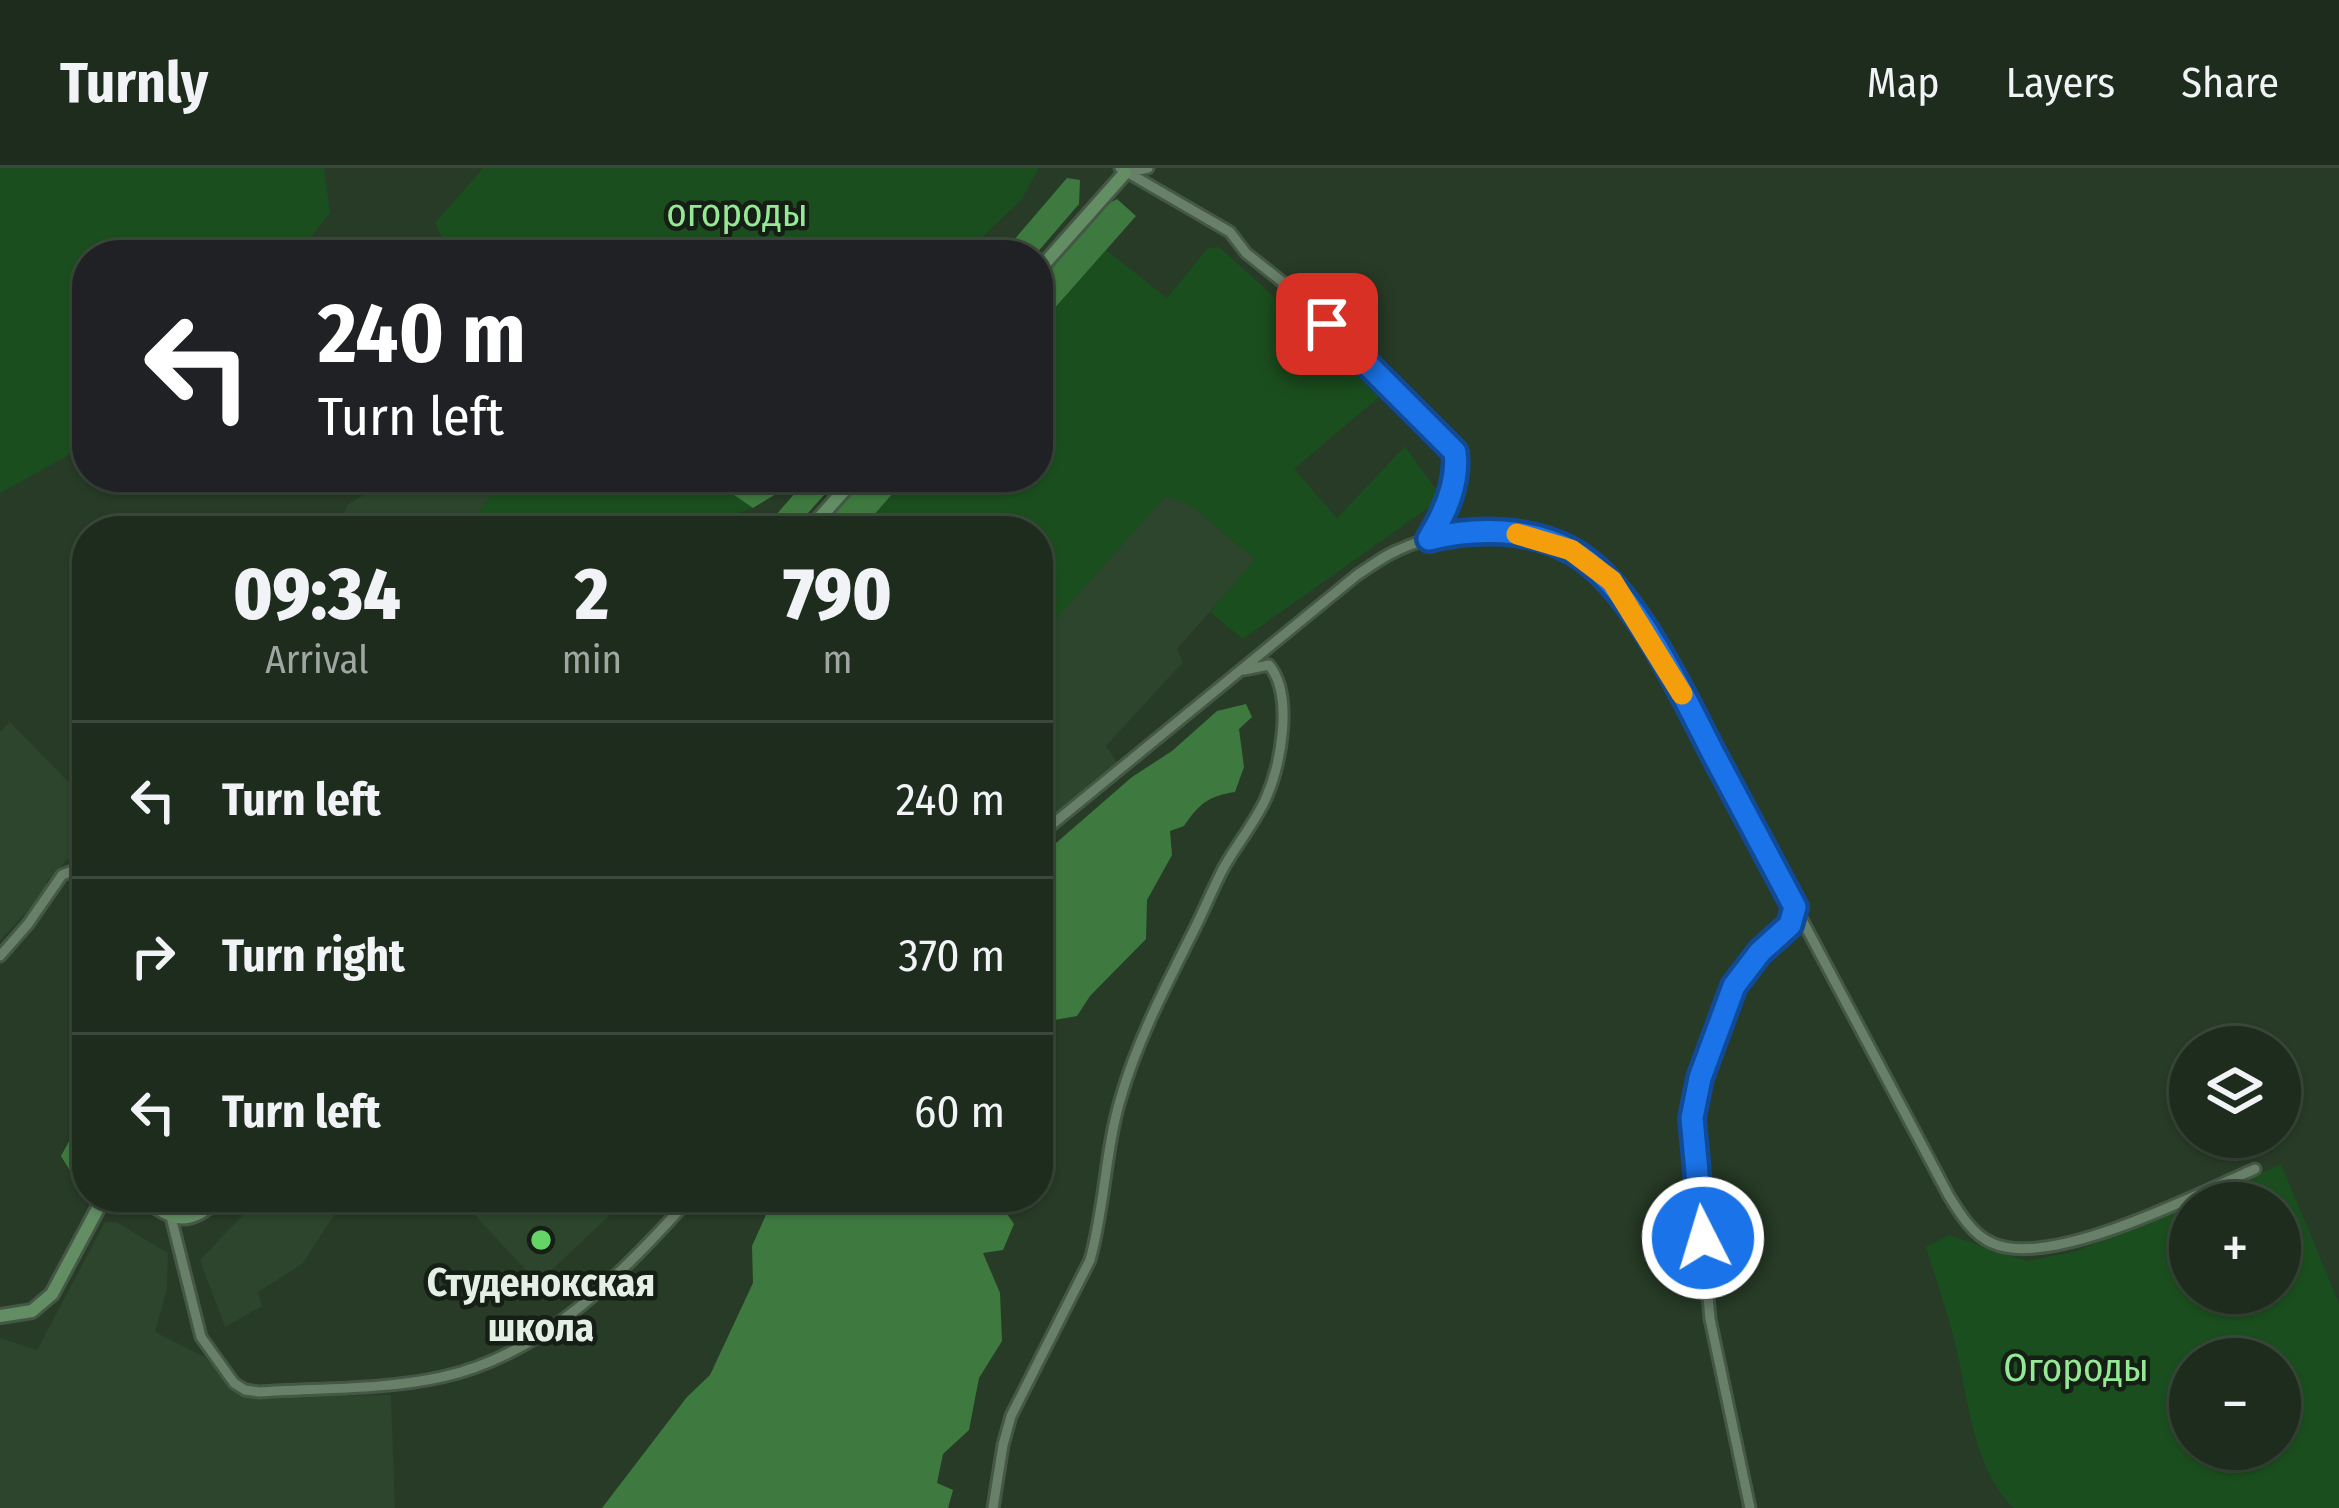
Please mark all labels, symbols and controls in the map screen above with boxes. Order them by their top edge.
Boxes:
text: Turnly [60,49,208,117]
text: Map [1867,58,1940,108]
text: Layers [2006,58,2115,108]
text: Share [2181,58,2279,108]
park label: огороды [666,190,808,236]
pin [1276,273,1378,375]
text: 240 m [318,283,526,384]
icon: left [120,288,276,444]
icon: arrive [1294,291,1360,357]
text: Turn left [318,385,504,449]
text: 09:34 [233,552,401,638]
text: 2 [575,552,609,638]
text: 790 [783,552,892,638]
text: Arrival [265,637,369,683]
text: min [562,637,622,683]
text: m [823,637,853,683]
icon: left [120,767,186,833]
text: Turn left [222,773,381,827]
text: 240 m [896,773,1005,827]
icon: right [120,923,186,989]
text: Turn right [222,929,405,983]
text: 370 m [899,929,1005,983]
map controls [2169,1026,2301,1470]
button: layers [2169,1026,2301,1158]
icon: left [120,1079,186,1145]
text: Turn left [222,1085,381,1139]
text: 60 m [914,1085,1005,1139]
position arrow [1640,1175,1766,1301]
button: + [2169,1182,2301,1314]
marker: Студенокская школа [528,1227,554,1253]
place label: Студенокская школа [427,1260,655,1351]
button: − [2169,1338,2301,1470]
park label: Огороды [2003,1345,2149,1391]

